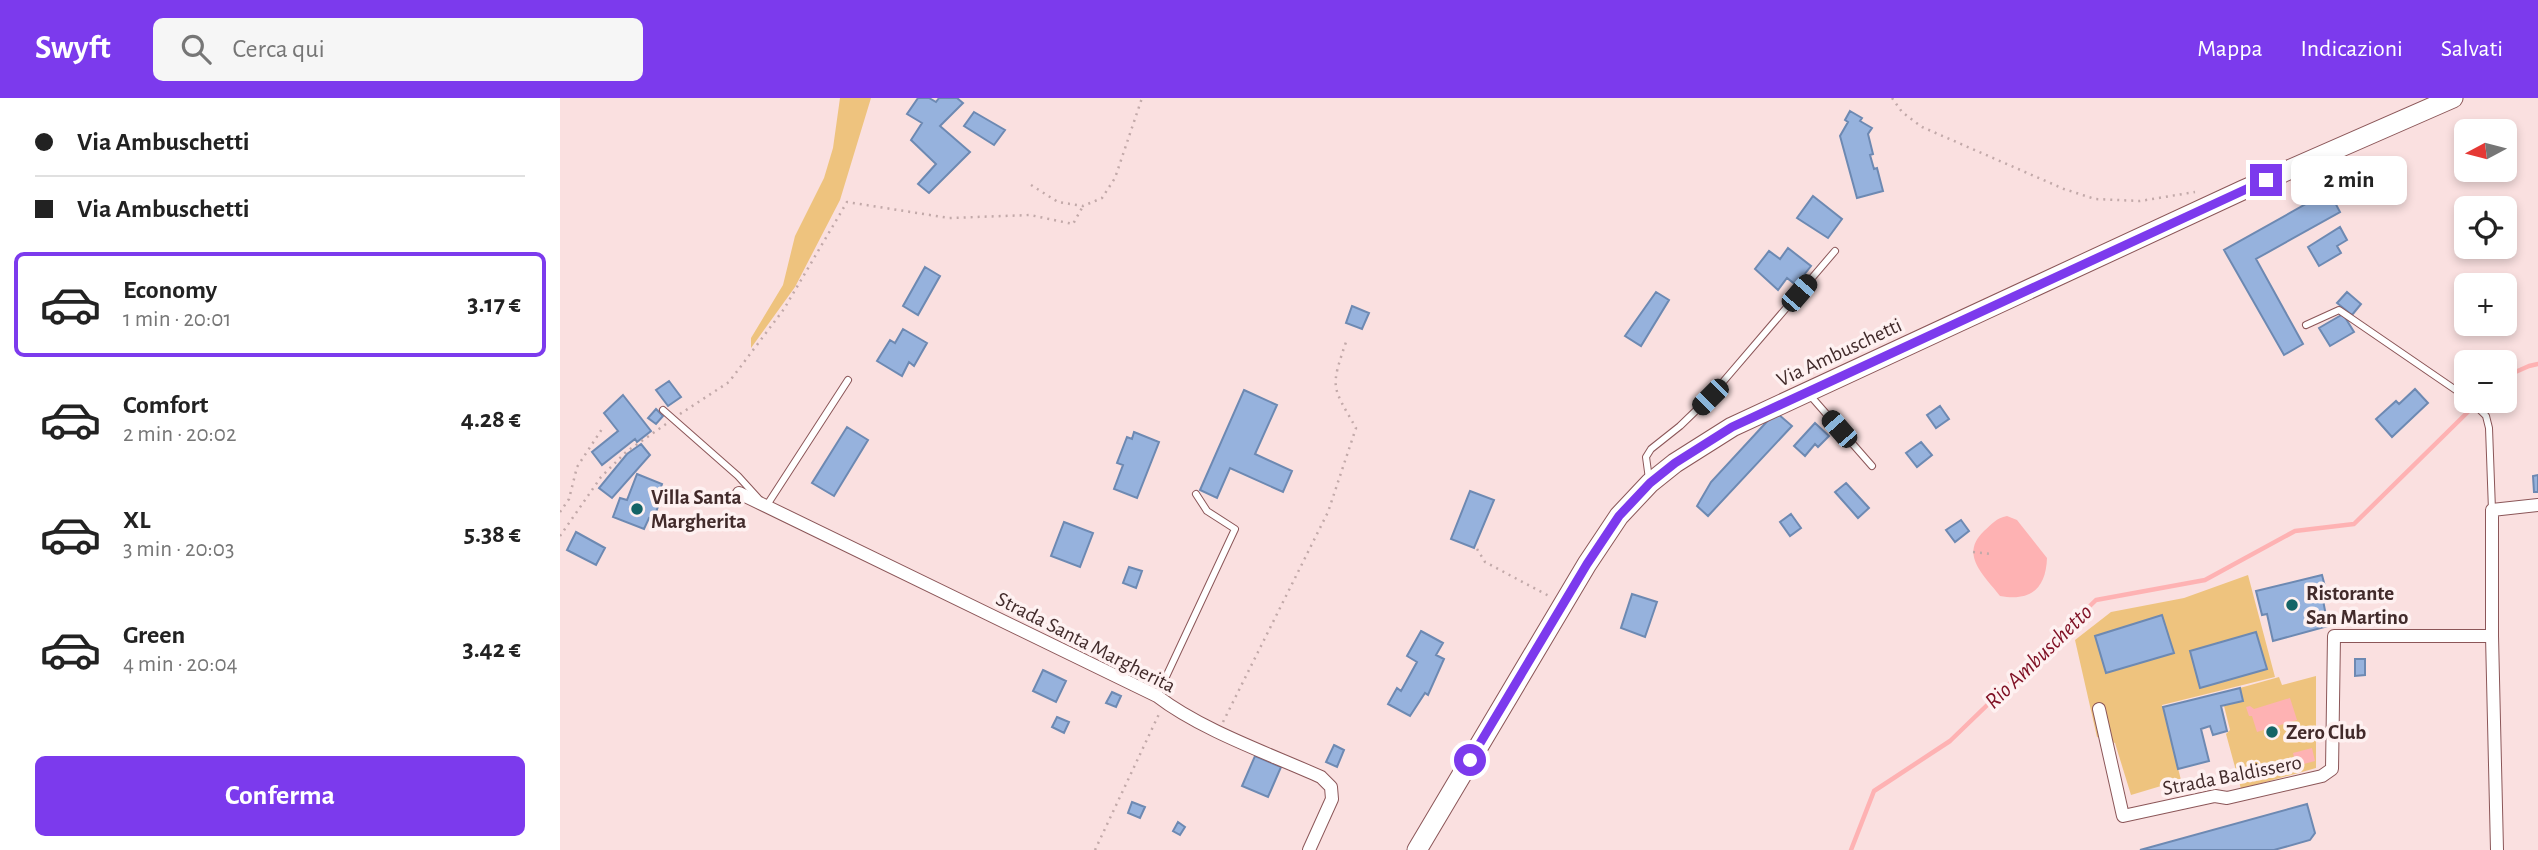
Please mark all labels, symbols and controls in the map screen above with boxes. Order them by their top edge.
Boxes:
search box [153,18,643,81]
icon: search [177,30,215,68]
text: Swyft [35,32,111,65]
text: Cerca qui [233,36,325,62]
text: Mappa [2197,37,2262,61]
text: Indicazioni [2300,37,2403,61]
text: Salvati [2441,37,2503,61]
north arrow [2454,119,2516,182]
map controls [2454,119,2517,413]
text: Via Ambuschetti [77,129,249,155]
callout: 2 min [2290,155,2406,204]
route end [2250,164,2282,196]
text: 2 min [2323,169,2375,192]
text: Via Ambuschetti [77,196,249,222]
button: locate [2454,196,2517,259]
car [1778,270,1821,316]
icon: car [39,273,102,336]
button: + [2454,273,2517,336]
text: Economy [123,277,217,303]
text: 3.17 € [467,291,521,317]
text: 1 min · 20:01 [123,308,231,331]
street label: Via Ambuschetti [1773,314,1905,391]
button: − [2454,350,2517,413]
car [1688,375,1733,419]
icon: car [39,388,102,451]
text: Comfort [123,392,208,418]
text: 4.28 € [461,406,521,432]
car [1818,406,1861,452]
text: 2 min · 20:02 [123,423,236,446]
place label: Villa Santa Margherita [651,487,746,532]
marker: Villa Santa Margherita [629,501,645,517]
icon: car [39,503,102,566]
text: XL [123,507,150,533]
text: 5.38 € [464,521,521,547]
text: 3 min · 20:03 [123,538,234,561]
place label: Ristorante San Martino [2306,583,2408,628]
street label: Strada Santa Margherita [993,588,1179,697]
marker: Ristorante San Martino [2284,597,2300,613]
water label: Rio Ambuschetto [1981,601,2097,714]
icon: car [39,618,102,681]
text: Green [123,622,185,648]
text: 3.42 € [462,636,521,662]
text: 4 min · 20:04 [123,653,238,676]
place label: Zero Club [2286,722,2366,743]
marker: Zero Club [2264,724,2280,740]
route start [1454,744,1486,776]
street label: Strada Baldissero [2161,752,2303,799]
button: Conferma [35,756,525,836]

